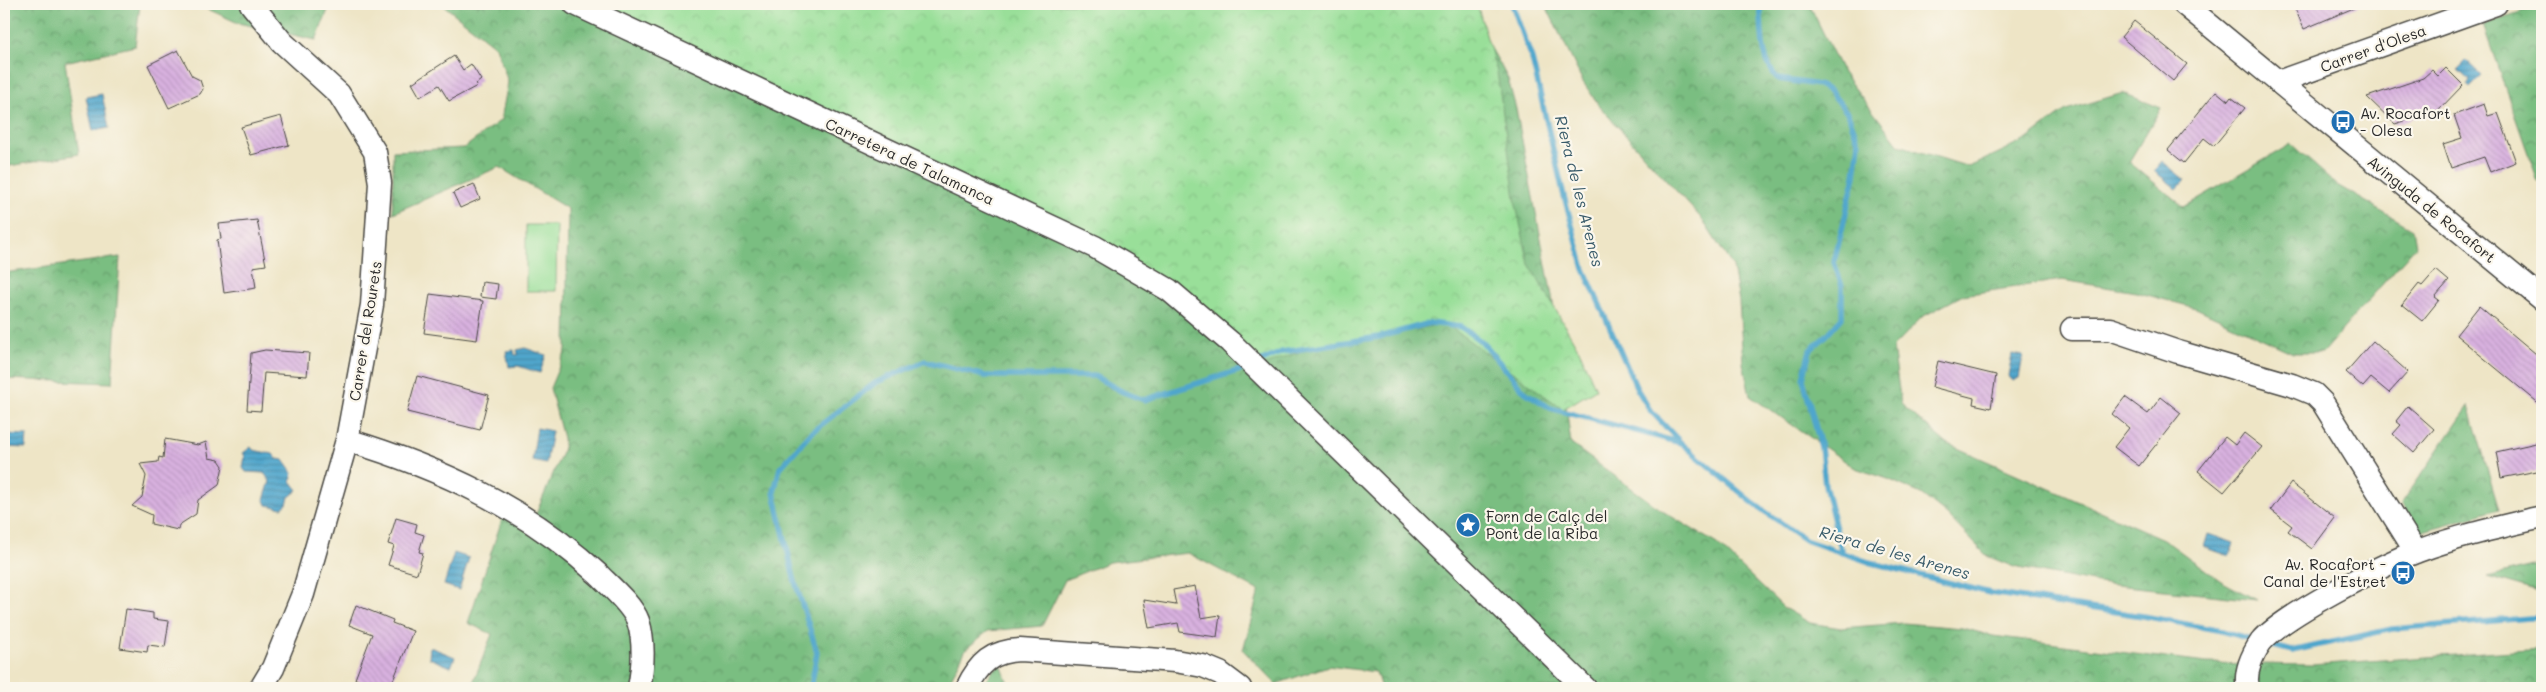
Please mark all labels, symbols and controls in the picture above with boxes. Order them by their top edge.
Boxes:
street label: Carrer d'Olesa [2317,20,2429,76]
place label: Av. Rocafort - Olesa [2360,103,2451,140]
bus stop icon: Av. Rocafort - Olesa [2330,109,2356,135]
street label: Carretera de Talamanca [822,113,998,209]
water label: Riera de les Arenes [1551,113,1609,269]
street label: Avinguda de Rocafort [2364,151,2500,267]
street label: Carrer del Rourets [344,260,386,402]
place label: Forn de Calç del Pont de la Riba [1486,506,1608,543]
place icon: Forn de Calç del Pont de la Riba [1455,512,1481,538]
water label: Riera de les Arenes [1817,520,1973,584]
place label: Av. Rocafort - Canal de l'Estret [2263,554,2386,591]
bus stop icon: Av. Rocafort - Canal de l'Estret [2390,560,2416,586]

